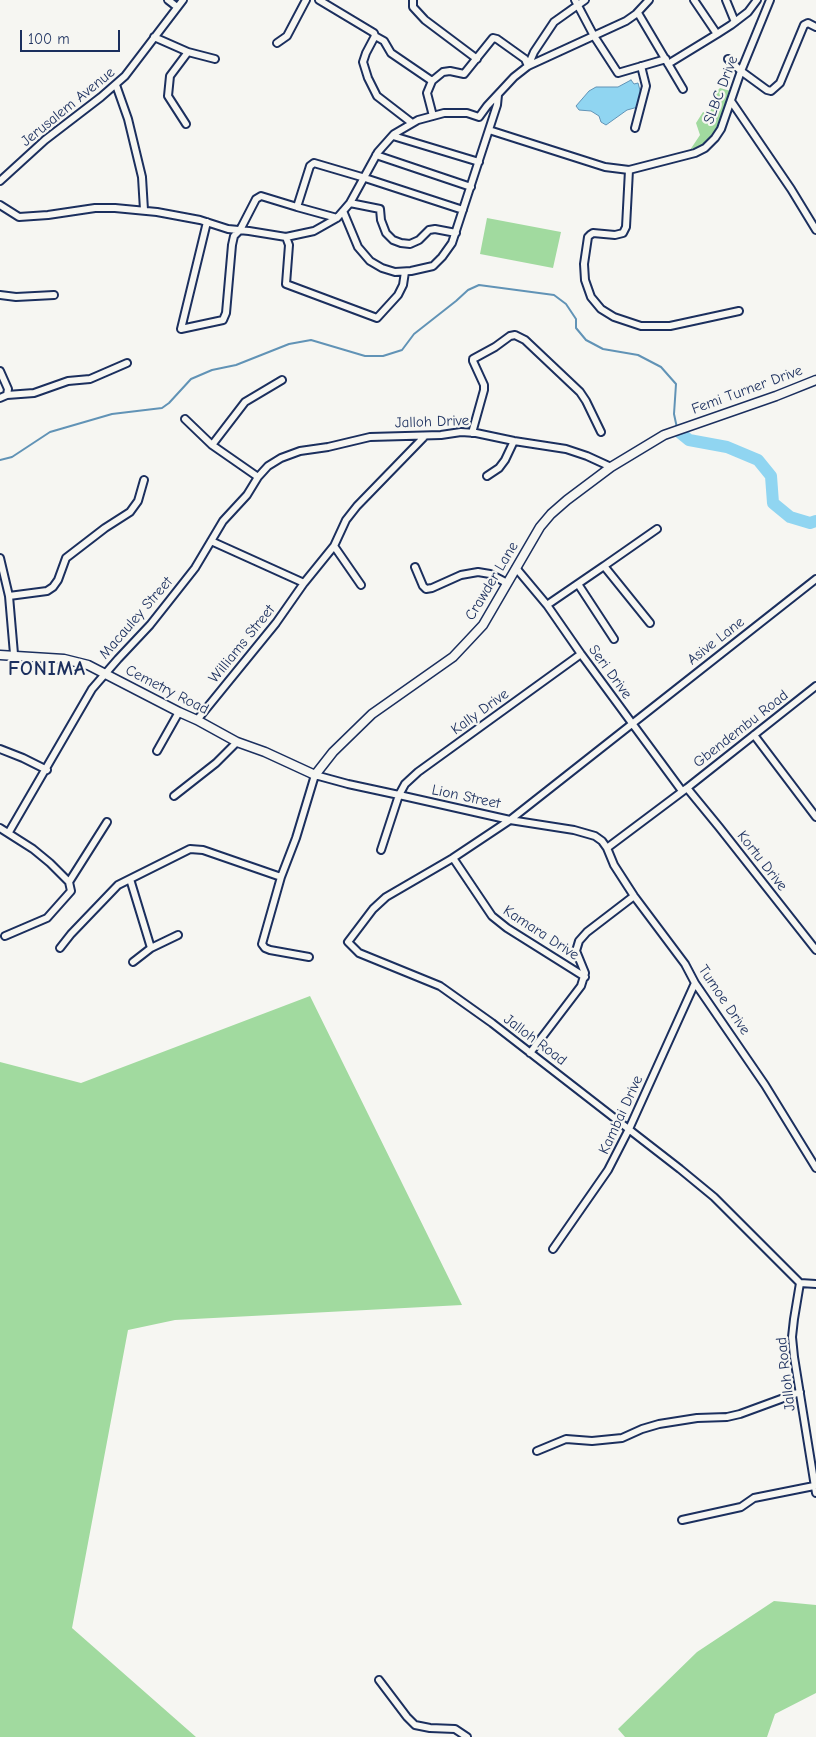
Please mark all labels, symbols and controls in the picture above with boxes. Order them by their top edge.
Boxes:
scale bar [22,20,122,52]
text: 100 m [28,30,70,48]
street label: SLBC Drive [700,53,742,127]
street label: Jerusalem Avenue [17,64,119,150]
street label: Femi Turner Drive [689,362,805,418]
street label: Jalloh Drive [394,412,470,432]
street label: Crawder Lane [461,538,523,624]
street label: Macauley Street [95,573,177,663]
street label: Williams Street [205,601,279,687]
street label: Asive Lane [684,613,748,669]
street label: Seri Drive [584,641,636,703]
district label: FONIMA [7,657,87,681]
street label: Cemetry Road [122,661,212,719]
street label: Kally Drive [448,685,512,739]
street label: Gbendembu Road [690,686,792,772]
street label: Lion Street [430,781,502,813]
street label: Kortu Drive [733,827,791,895]
street label: Kamara Drive [500,902,582,964]
street label: Tumoe Drive [694,962,754,1038]
street label: Jalloh Road [500,1010,570,1070]
street label: Kambai Drive [595,1073,647,1157]
street label: Jalloh Road [773,1336,799,1412]

